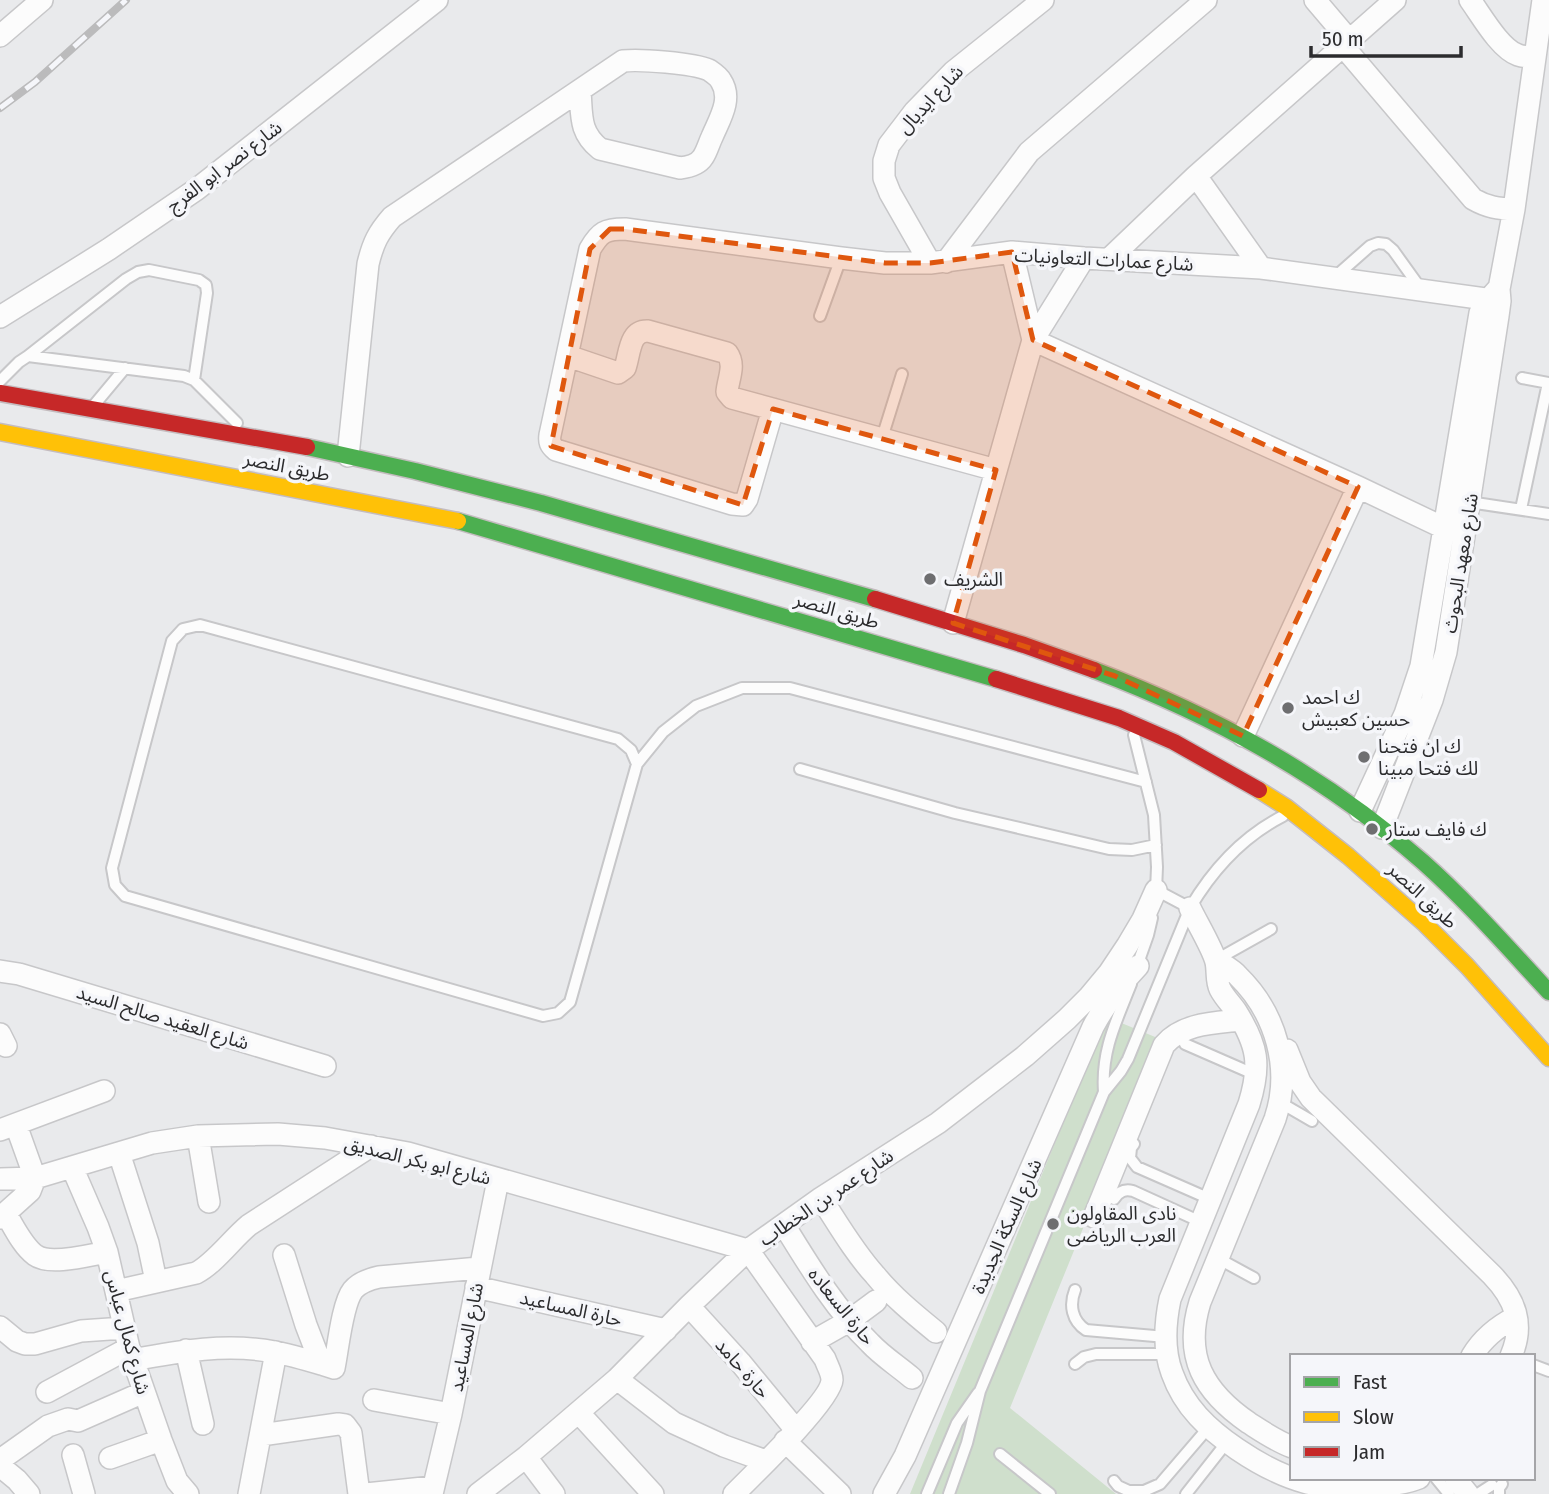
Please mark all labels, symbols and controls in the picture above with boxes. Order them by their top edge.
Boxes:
scale bar [1311,14,1462,58]
text: 50 m [1322,26,1364,52]
street label: شارع ايديال [893,60,970,140]
street label: شارع نصر ابو الفرج [162,116,288,219]
street label: شارع عمارات التعاونيات [1014,243,1194,278]
street label: طريق النصر [241,447,332,486]
street label: شارع معهد البحوث [1438,491,1485,635]
place label: الشريف [944,568,1003,591]
marker: الشريف [922,571,938,587]
street label: طريق النصر [791,587,882,634]
place label: ك احمد حسين كعبيش [1302,686,1410,731]
marker: ك احمد حسين كعبيش [1280,700,1296,716]
place label: ك ان فتحنا لك فتحا مبينا [1378,735,1478,780]
marker: ك ان فتحنا لك فتحا مبينا [1356,749,1372,765]
place label: ك فايف ستار [1385,818,1487,841]
marker: ك فايف ستار [1364,821,1380,837]
street label: طريق النصر [1382,857,1462,933]
street label: شارع العقيد صالح السيد [73,980,252,1058]
street label: شارع ابو بكر الصديق [342,1131,493,1192]
street label: شارع عمر بن الخطاب [755,1144,899,1252]
street label: شارع السكة الجديدة [966,1155,1048,1298]
place label: نادى المقاولون العرب الرياضى [1067,1202,1176,1247]
marker: نادى المقاولون العرب الرياضى [1045,1216,1061,1232]
street label: حارة السعاده [803,1263,880,1350]
street label: شارع كمال عباس [98,1267,155,1397]
street label: شارع المساعيد [445,1281,490,1394]
street label: حارة المساعيد [518,1286,624,1331]
street label: حارة حامد [710,1334,775,1403]
legend [1290,1354,1535,1480]
text: Fast [1353,1369,1387,1395]
text: Slow [1353,1404,1394,1430]
text: Jam [1353,1439,1385,1465]

